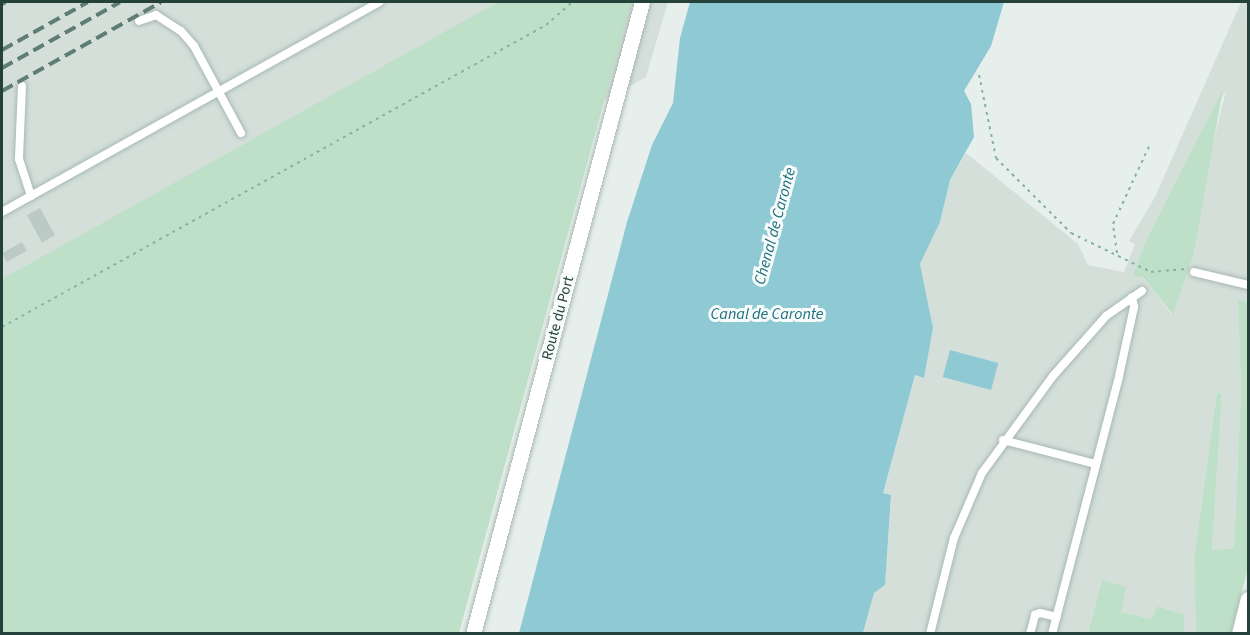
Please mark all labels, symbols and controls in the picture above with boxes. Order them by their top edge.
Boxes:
water label: Chenal de Caronte [750,165,800,287]
street label: Route du Port [538,274,578,362]
water label: Canal de Caronte [711,304,823,324]

